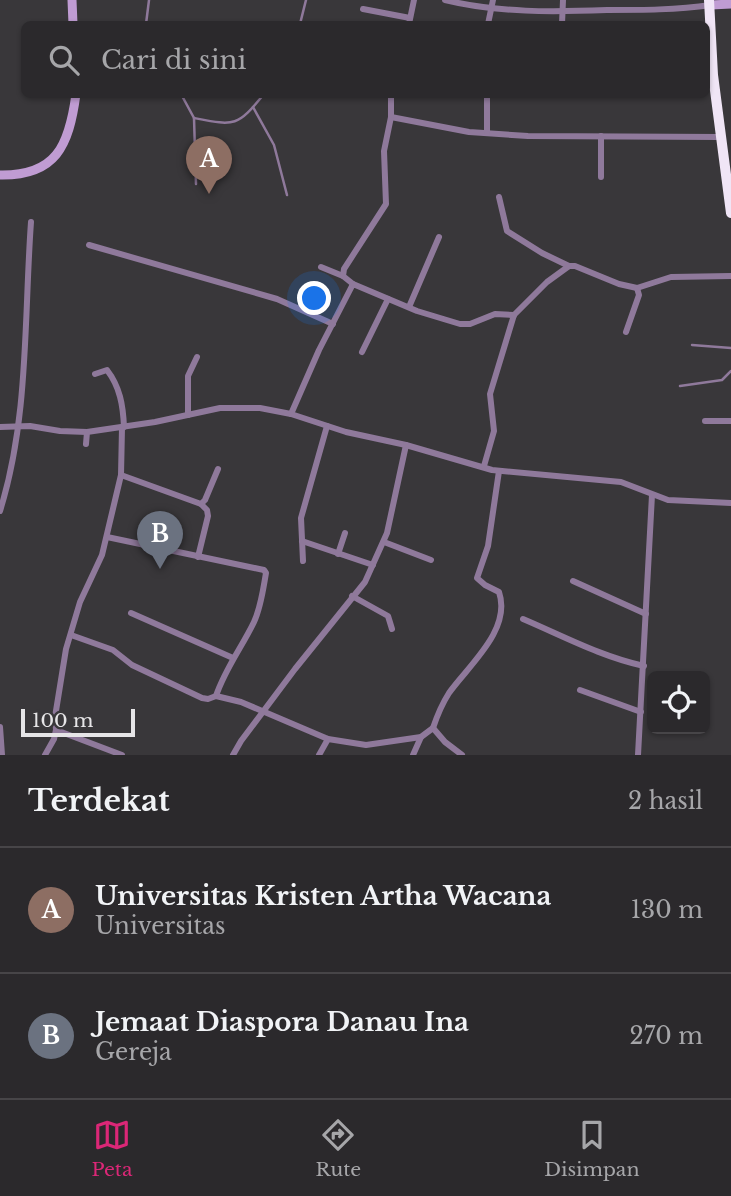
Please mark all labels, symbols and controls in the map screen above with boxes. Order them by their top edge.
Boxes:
search box [21,21,710,98]
icon: search [45,41,83,79]
text: Cari di sini [101,44,246,76]
pin: A [186,136,232,194]
your location [297,281,331,315]
pin: B [137,511,183,569]
map controls [647,671,710,734]
button: locate [647,671,710,734]
scale bar [21,706,135,738]
text: 100 m [32,709,93,732]
text: Terdekat [28,782,170,819]
text: 2 hasil [628,787,703,815]
text: Universitas Kristen Artha Wacana [95,880,551,912]
text: A [42,896,60,924]
text: 130 m [631,896,703,924]
text: Universitas [95,912,225,940]
text: Jemaat Diaspora Danau Ina [95,1006,469,1038]
text: B [42,1022,60,1050]
text: 270 m [630,1022,703,1050]
text: Gereja [95,1038,172,1066]
tab: Peta [91,1116,133,1181]
tab: Rute [315,1116,361,1181]
tab: Disimpan [544,1116,640,1181]

